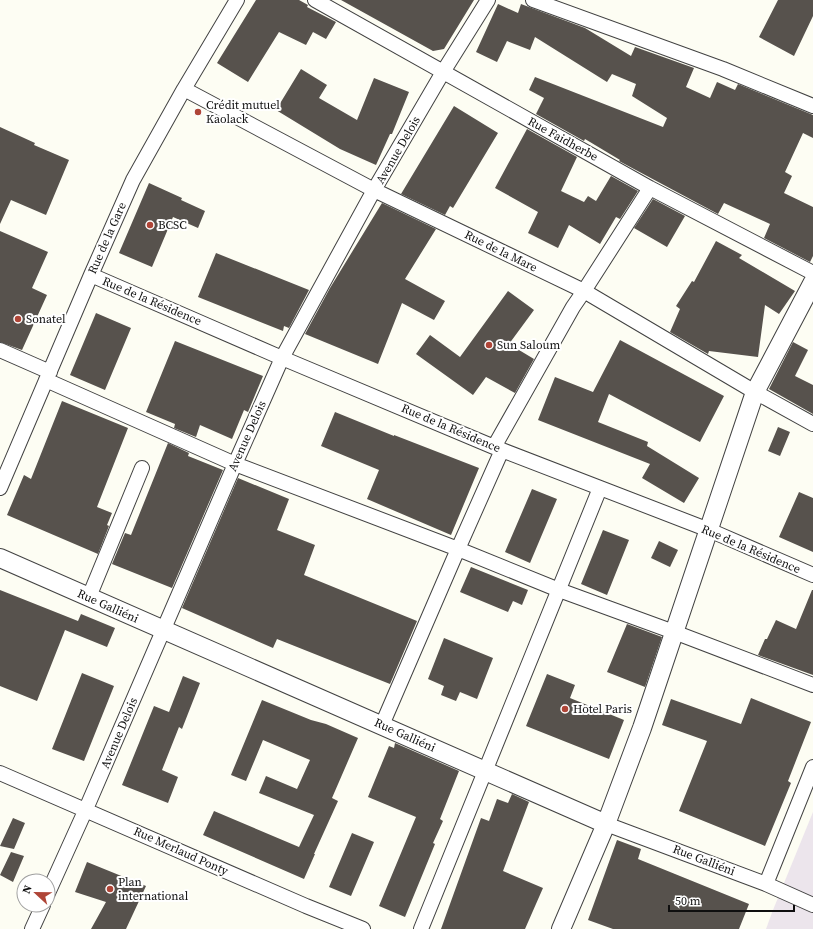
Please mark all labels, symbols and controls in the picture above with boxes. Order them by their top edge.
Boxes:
place label: Crédit mutuel Kaolack [206,97,280,127]
marker: Crédit mutuel Kaolack [193,107,203,117]
street label: Avenue Delois [372,113,424,187]
street label: Rue Faidherbe [525,113,601,165]
street label: Rue de la Gare [84,200,130,276]
place label: BCSC [158,217,187,233]
marker: BCSC [145,220,155,230]
street label: Rue de la Mare [462,226,540,276]
street label: Rue de la Résidence [100,273,204,329]
place label: Sonatel [26,311,66,327]
marker: Sonatel [13,314,23,324]
place label: Sun Saloum [497,337,560,353]
marker: Sun Saloum [484,340,494,350]
street label: Avenue Delois [224,398,270,474]
street label: Rue de la Résidence [399,400,503,456]
street label: Rue de la Résidence [699,521,803,577]
street label: Rue Galliéni [75,585,142,627]
street label: Avenue Delois [97,695,141,771]
place label: Hotel Paris [573,701,632,717]
marker: Hotel Paris [560,704,570,714]
street label: Rue Galliéni [372,714,439,756]
street label: Rue Merlaud Ponty [131,823,232,879]
street label: Rue Galliéni [671,841,738,879]
north arrow [16,873,56,913]
place label: Plan international [118,874,189,904]
text: N [19,883,36,896]
marker: Plan international [105,884,115,894]
scale bar [669,887,794,913]
text: 50 m [675,893,701,909]

